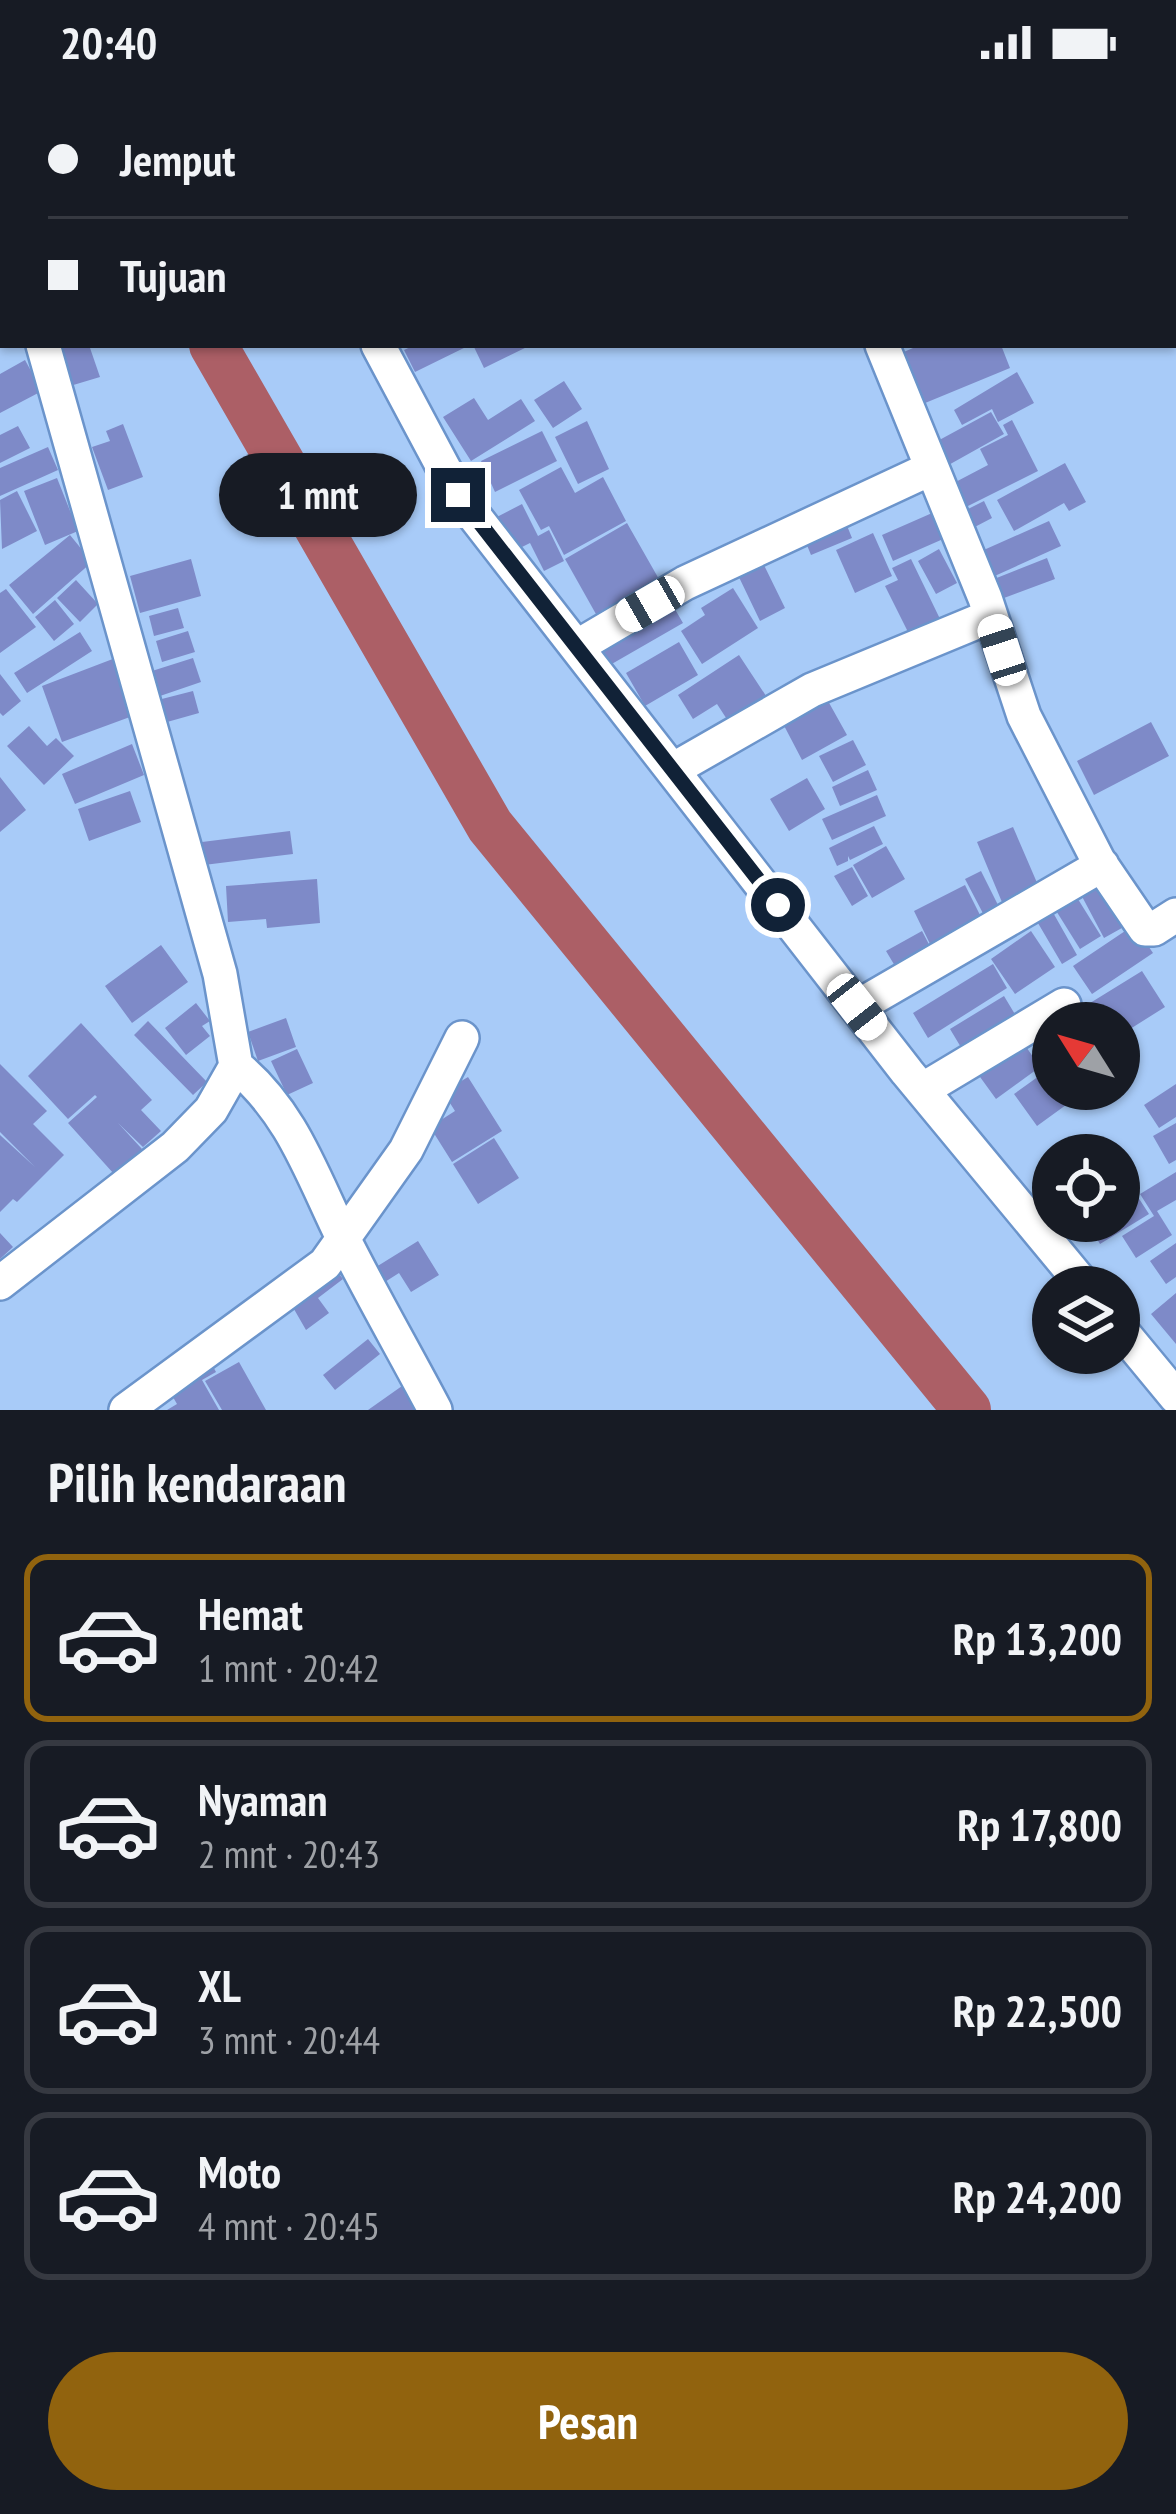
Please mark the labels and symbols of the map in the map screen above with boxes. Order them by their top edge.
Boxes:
callout: 1 mnt [218,453,416,537]
route end [431,468,485,522]
car [610,570,690,638]
car [974,610,1030,690]
route start [751,878,805,932]
car [821,968,893,1046]
north arrow [1032,1002,1140,1110]

